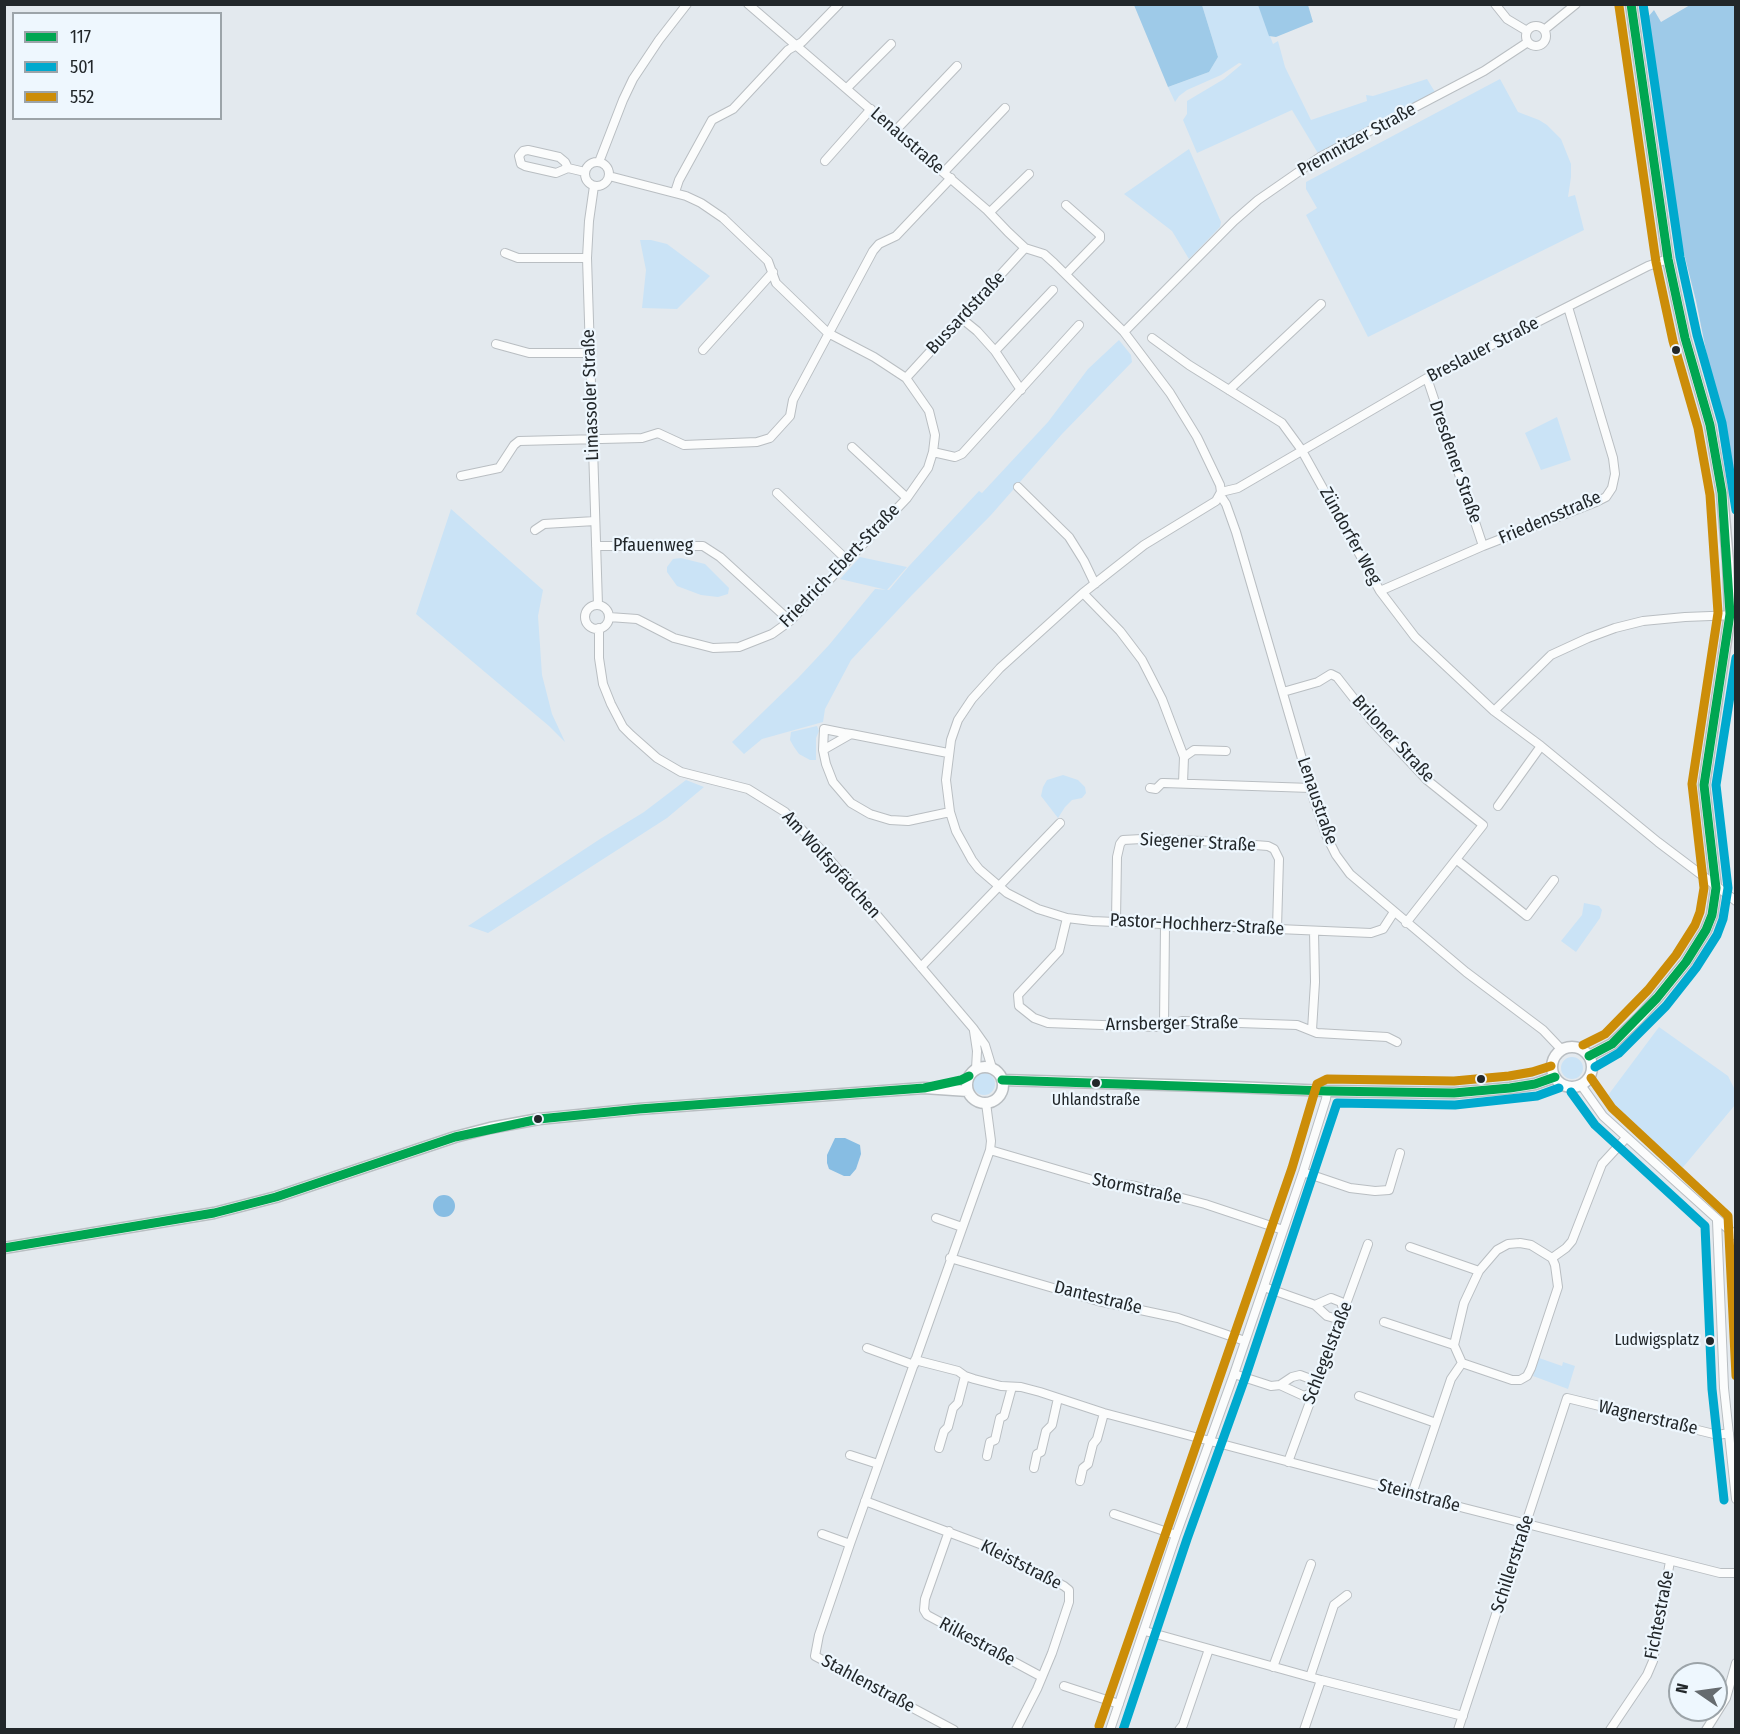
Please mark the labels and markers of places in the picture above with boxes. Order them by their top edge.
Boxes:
unlabelled marker [1670,344,1682,356]
unlabelled marker [1475,1073,1487,1085]
marker: Uhlandstraße [1090,1077,1102,1089]
place label: Uhlandstraße [1052,1091,1140,1111]
unlabelled marker [532,1113,544,1125]
place label: Ludwigsplatz [1614,1331,1699,1351]
marker: Ludwigsplatz [1704,1335,1716,1347]

